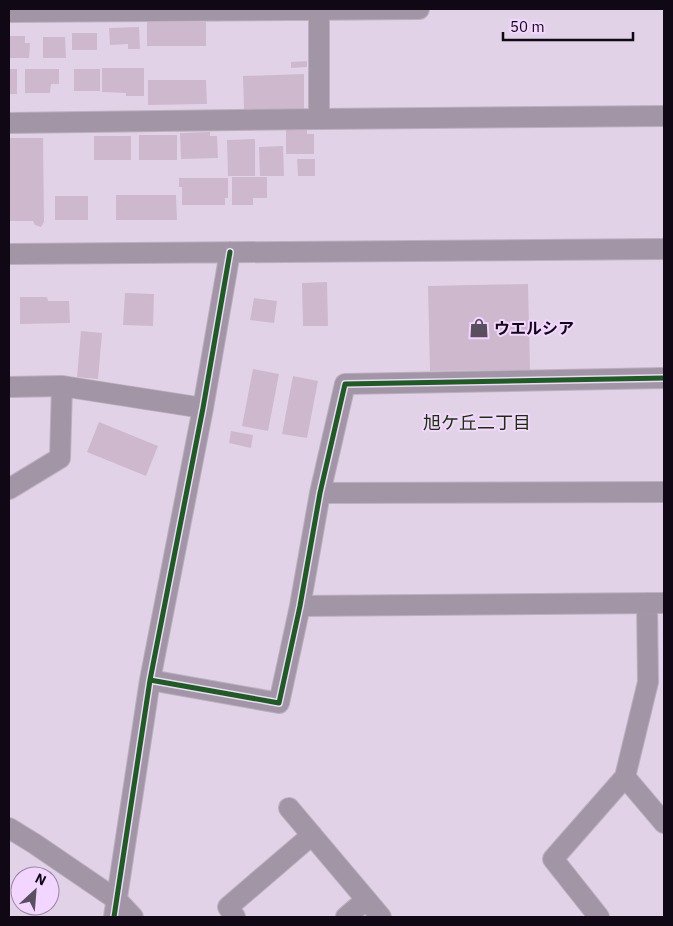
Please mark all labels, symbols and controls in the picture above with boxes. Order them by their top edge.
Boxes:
scale bar [503,10,633,42]
text: 50 m [510,17,545,36]
shop icon: ウエルシア [468,317,490,339]
place label: ウエルシア [494,318,574,338]
district label: 旭ケ丘二丁目 [423,411,531,434]
north arrow [10,866,60,916]
text: N [32,869,49,890]

